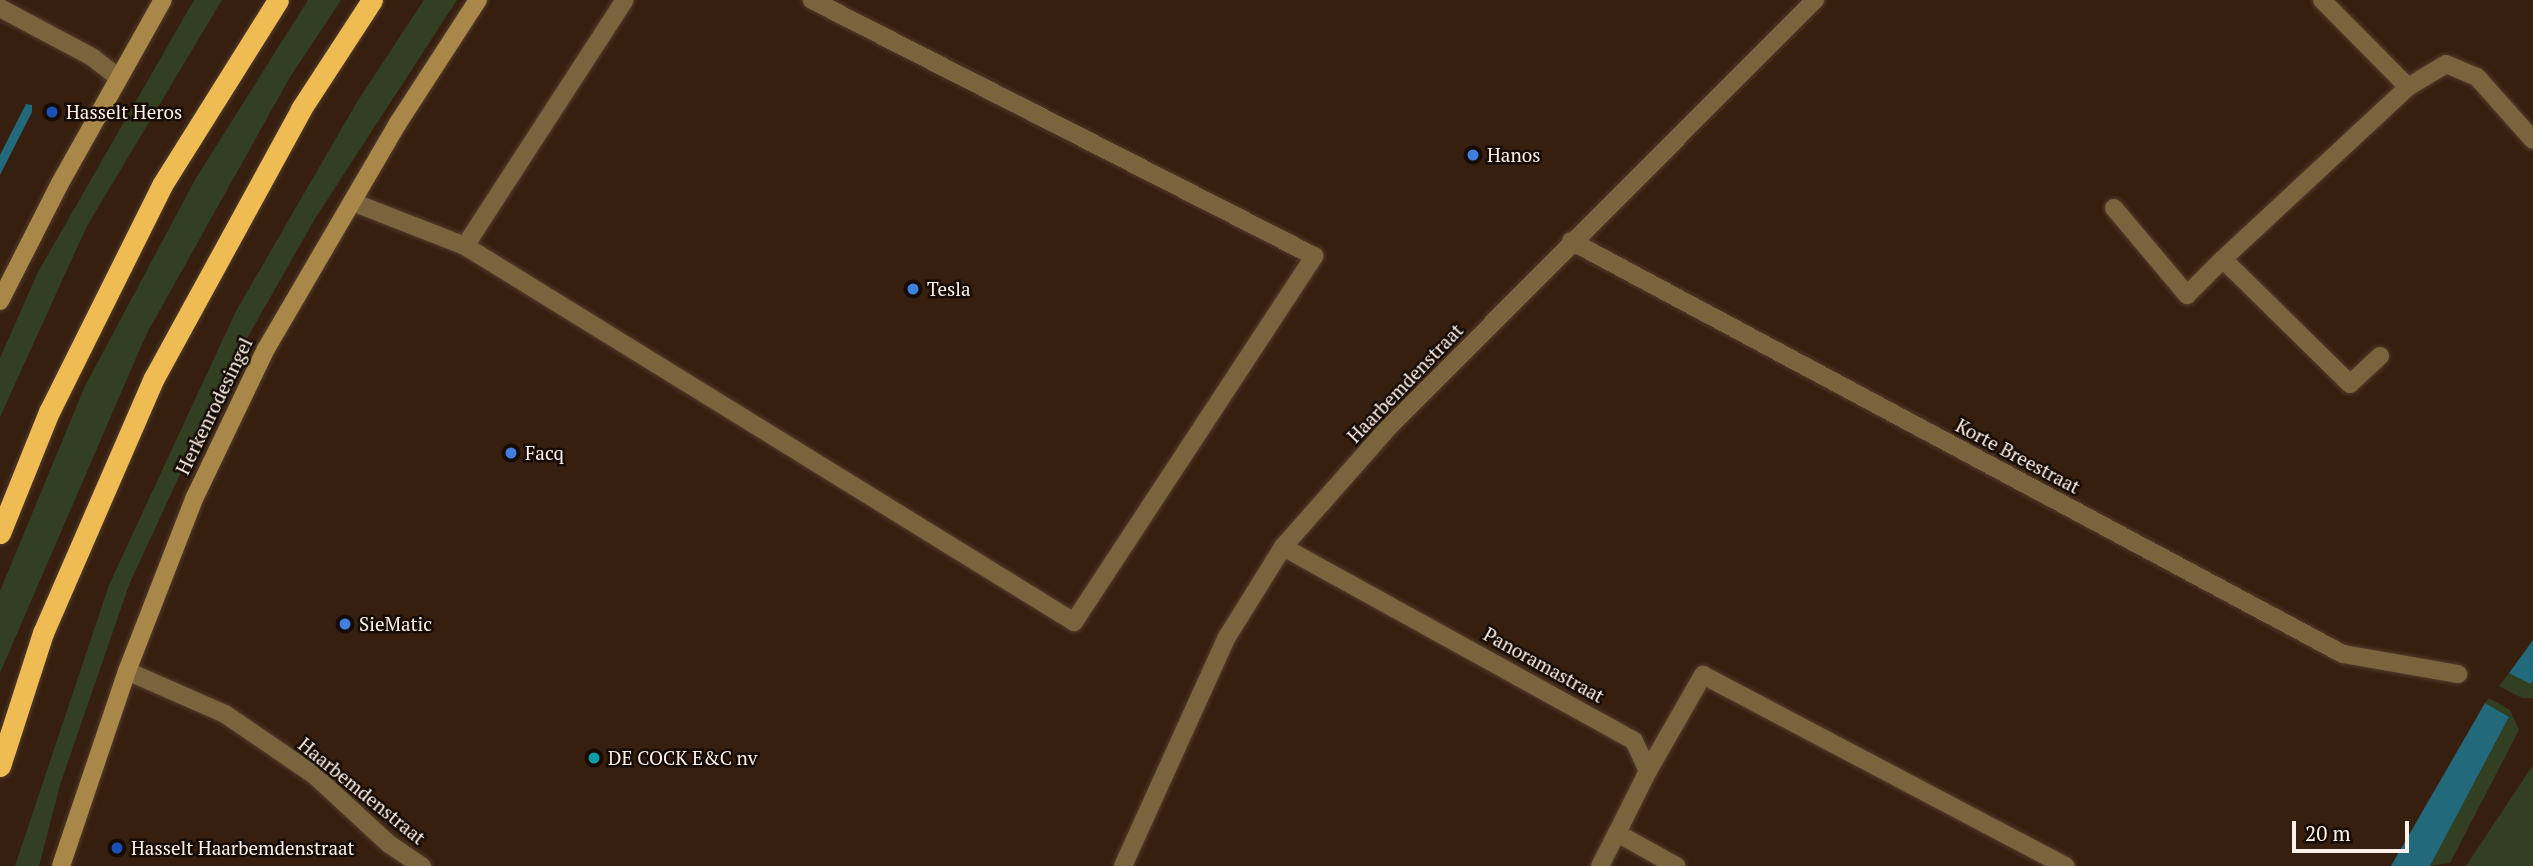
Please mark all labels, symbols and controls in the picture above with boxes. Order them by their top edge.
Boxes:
place label: Hasselt Heros [66,101,182,123]
marker: Hasselt Heros [44,104,60,120]
place label: Hanos [1487,144,1540,166]
marker: Hanos [1465,147,1481,163]
place label: Tesla [927,278,971,300]
marker: Tesla [905,281,921,297]
street label: Haarbemdenstraat [1342,319,1468,447]
street label: Herkenrodesingel [171,334,257,478]
street label: Korte Breestraat [1952,414,2084,498]
place label: Facq [525,442,564,464]
marker: Facq [503,445,519,461]
place label: SieMatic [359,613,432,635]
marker: SieMatic [337,616,353,632]
street label: Panoramastraat [1480,622,1608,708]
street label: Haarbemdenstraat [294,733,430,849]
place label: DE COCK E&C nv [608,747,757,769]
marker: DE COCK E&C nv [586,750,602,766]
scale bar [2295,806,2412,850]
text: 20 m [2305,819,2351,847]
place label: Hasselt Haarbemdenstraat [131,837,355,859]
marker: Hasselt Haarbemdenstraat [109,840,125,856]

